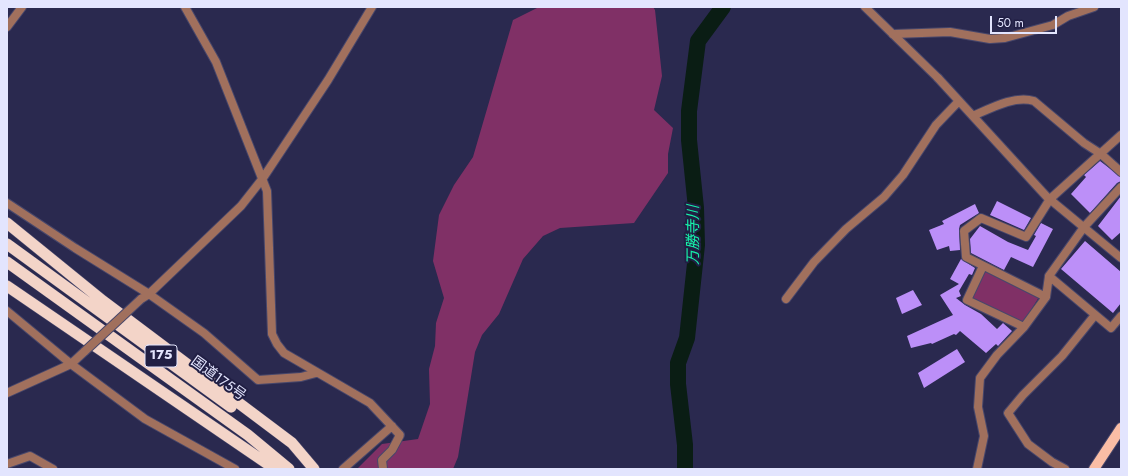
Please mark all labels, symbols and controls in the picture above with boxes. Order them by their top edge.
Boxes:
scale bar [992,8,1059,34]
text: 50 m [997,14,1024,32]
water label: 万勝寺川 [685,205,703,265]
road number: 175 [145,345,177,367]
street label: 国道175号 [187,354,249,404]

